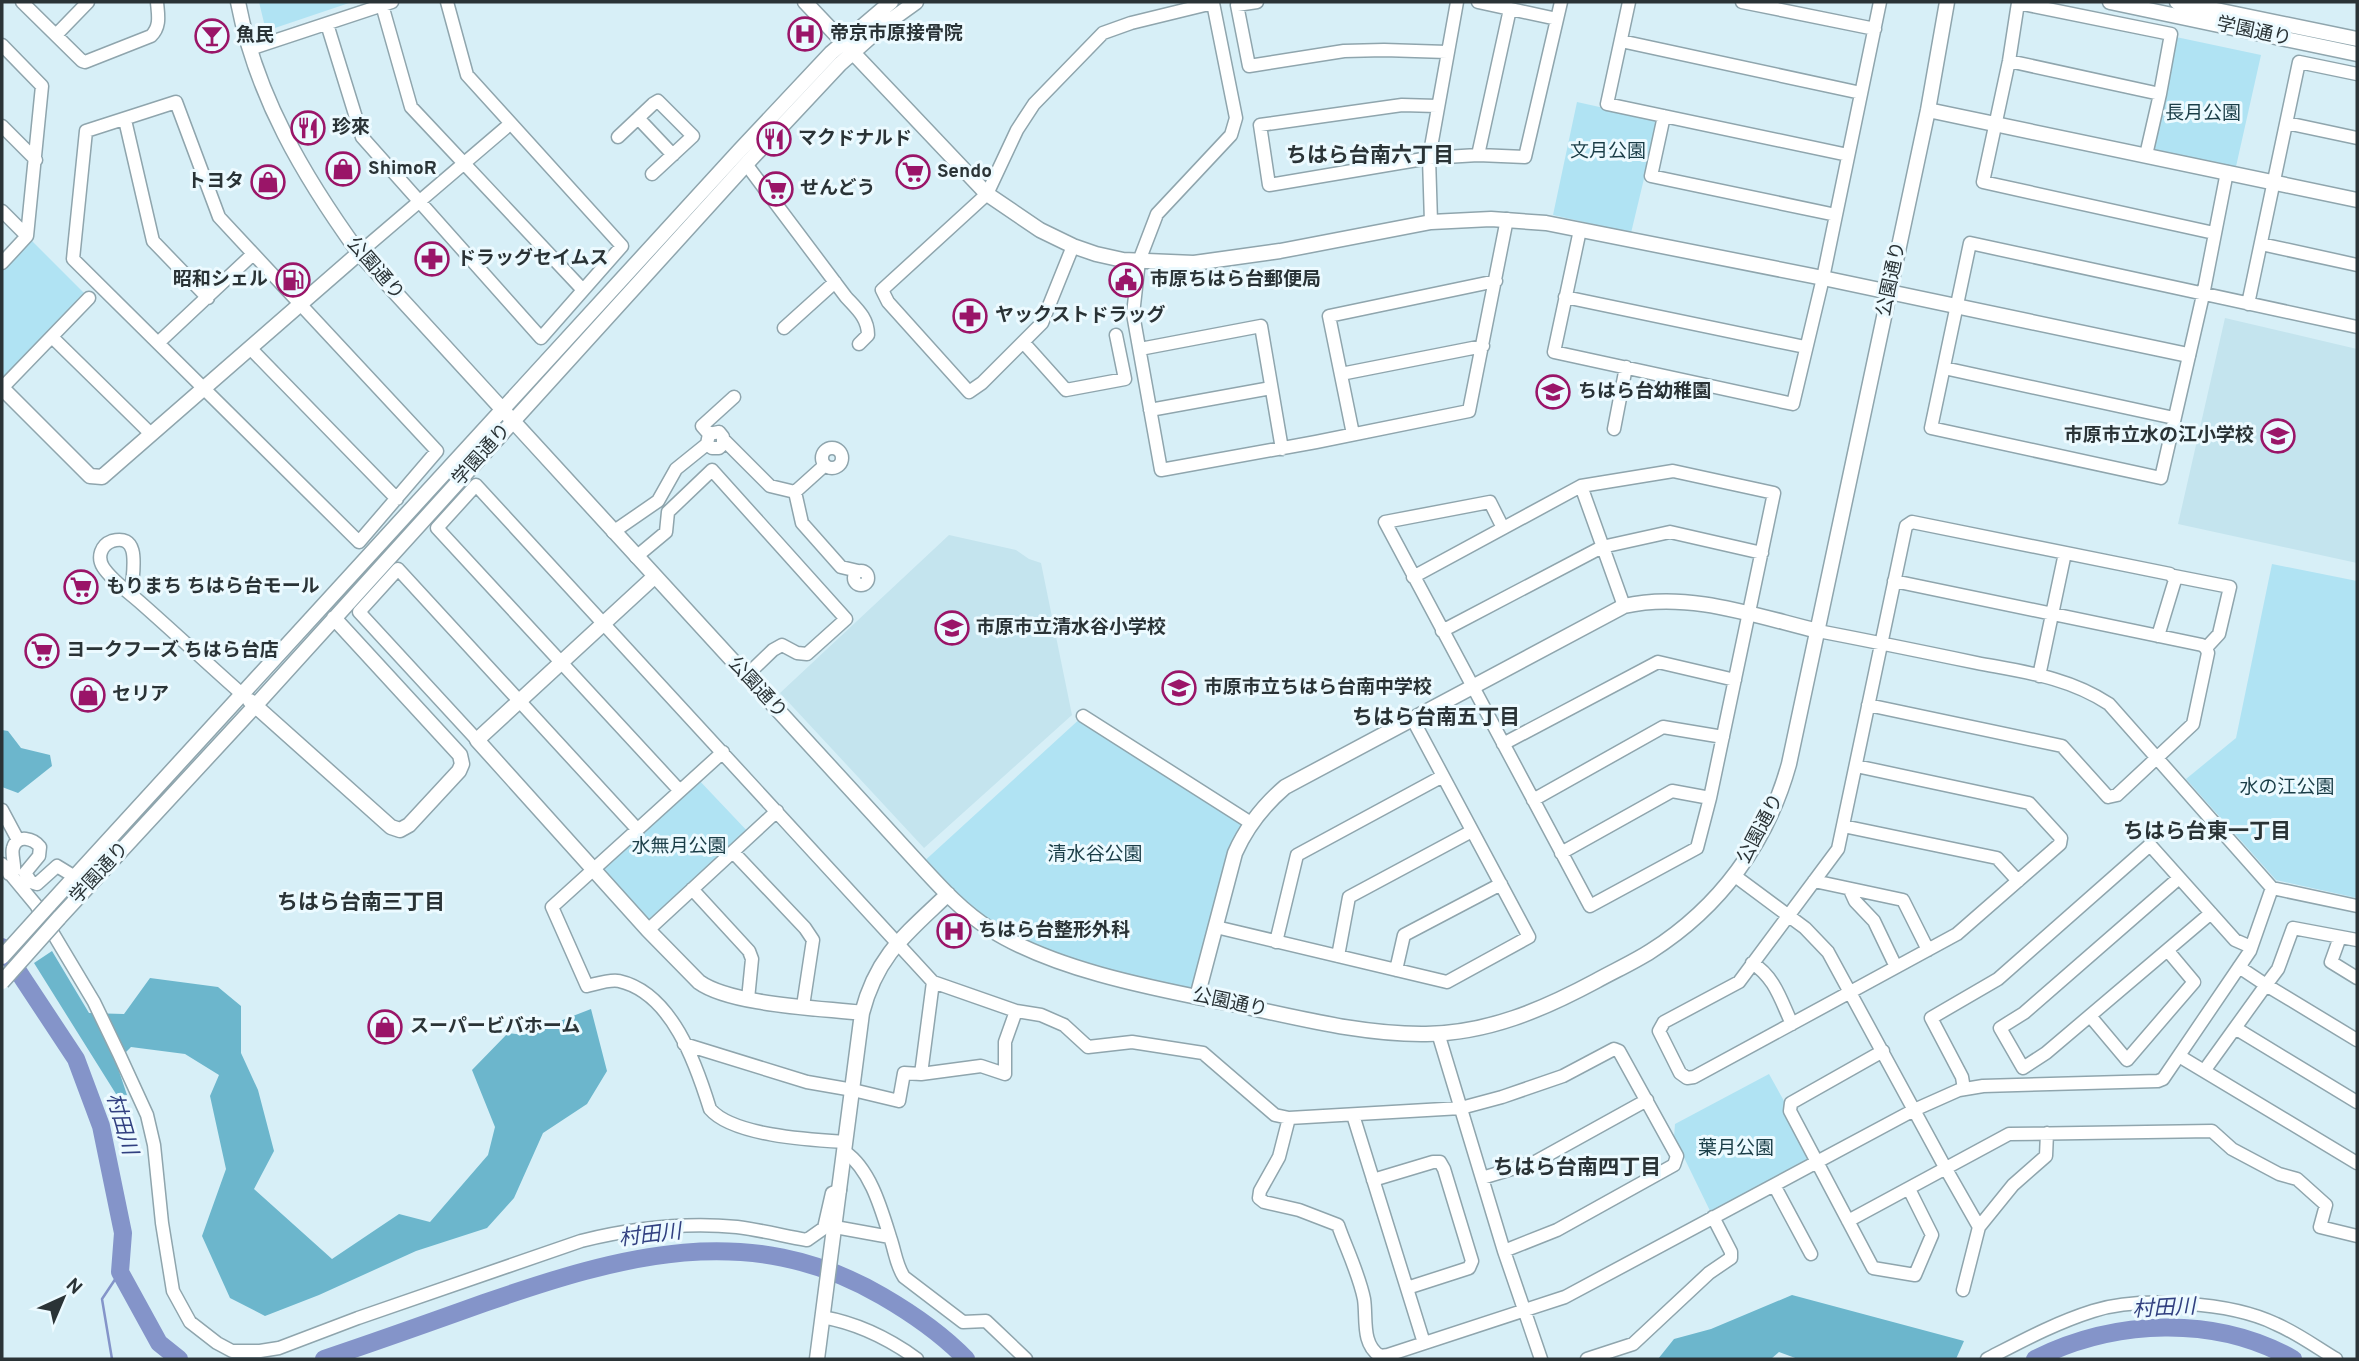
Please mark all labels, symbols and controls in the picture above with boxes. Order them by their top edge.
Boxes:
street label: 学園通り [2214,12,2294,52]
hospital icon: 帝京市原接骨院 [786,15,824,53]
bar icon: 魚民 [193,17,231,55]
place label: 帝京市原接骨院 [830,22,963,46]
place label: 魚民 [236,24,274,48]
park label: 長月公園 [2165,102,2241,126]
restaurant icon: 珍來 [289,109,327,147]
place label: 珍來 [332,116,370,140]
restaurant icon: マクドナルド [755,120,793,158]
place label: マクドナルド [798,127,912,151]
park label: 文月公園 [1570,140,1646,164]
district label: ちはら台南六丁目 [1286,143,1454,170]
shop icon: ShimoR [324,150,362,188]
supermarket icon: Sendo [894,153,932,191]
place label: ShimoR [368,157,437,181]
place label: Sendo [937,160,992,184]
shop icon: トヨタ [249,163,287,201]
place label: トヨタ [187,170,244,194]
supermarket icon: せんどう [757,170,795,208]
place label: せんどう [800,177,875,201]
street label: 公園通り [341,232,409,306]
street label: 公園通り [1872,239,1912,319]
pharmacy icon: ドラッグセイムス [413,240,451,278]
place label: ドラッグセイムス [457,247,609,271]
fuel station icon: 昭和シェル [274,261,312,299]
public building icon: 市原ちはら台郵便局 [1107,261,1145,299]
place label: 昭和シェル [173,268,268,292]
place label: 市原ちはら台郵便局 [1150,268,1321,292]
pharmacy icon: ヤックストドラッグ [951,297,989,335]
place label: ヤックストドラッグ [995,304,1165,328]
school or university icon: ちはら台幼稚園 [1534,373,1572,411]
place label: ちはら台幼稚園 [1578,380,1711,404]
school or university icon: 市原市立水の江小学校 [2259,417,2297,455]
street label: 学園通り [448,419,516,491]
place label: 市原市立水の江小学校 [2064,424,2254,448]
supermarket icon: もりまち ちはら台モール [62,568,100,606]
place label: もりまち ちはら台モール [106,575,320,599]
school or university icon: 市原市立清水谷小学校 [933,609,971,647]
place label: 市原市立清水谷小学校 [976,616,1166,640]
supermarket icon: ヨークフーズ ちはら台店 [23,632,61,670]
place label: ヨークフーズ ちはら台店 [66,639,279,663]
street label: 公園通り [722,652,792,724]
school or university icon: 市原市立ちはら台南中学校 [1160,669,1198,707]
shop icon: セリア [69,676,107,714]
place label: 市原市立ちはら台南中学校 [1204,676,1432,700]
place label: セリア [112,683,169,707]
district label: ちはら台南五丁目 [1352,705,1520,732]
park label: 水の江公園 [2239,776,2335,800]
street label: 公園通り [1733,790,1789,868]
district label: ちはら台東一丁目 [2123,819,2291,846]
park label: 水無月公園 [631,835,727,859]
street label: 学園通り [65,837,135,909]
park label: 清水谷公園 [1047,843,1143,867]
district label: ちはら台南三丁目 [277,890,445,917]
hospital icon: ちはら台整形外科 [935,912,973,950]
place label: ちはら台整形外科 [978,919,1130,943]
street label: 公園通り [1190,983,1270,1023]
shop icon: スーパービバホーム [366,1008,404,1046]
place label: スーパービバホーム [410,1015,580,1039]
water label: 村田川 [99,1090,143,1160]
park label: 葉月公園 [1698,1137,1774,1161]
district label: ちはら台南四丁目 [1493,1155,1661,1182]
water label: 村田川 [617,1219,685,1253]
north arrow [28,1263,98,1333]
text: N [60,1274,87,1301]
water label: 村田川 [2132,1294,2198,1324]

